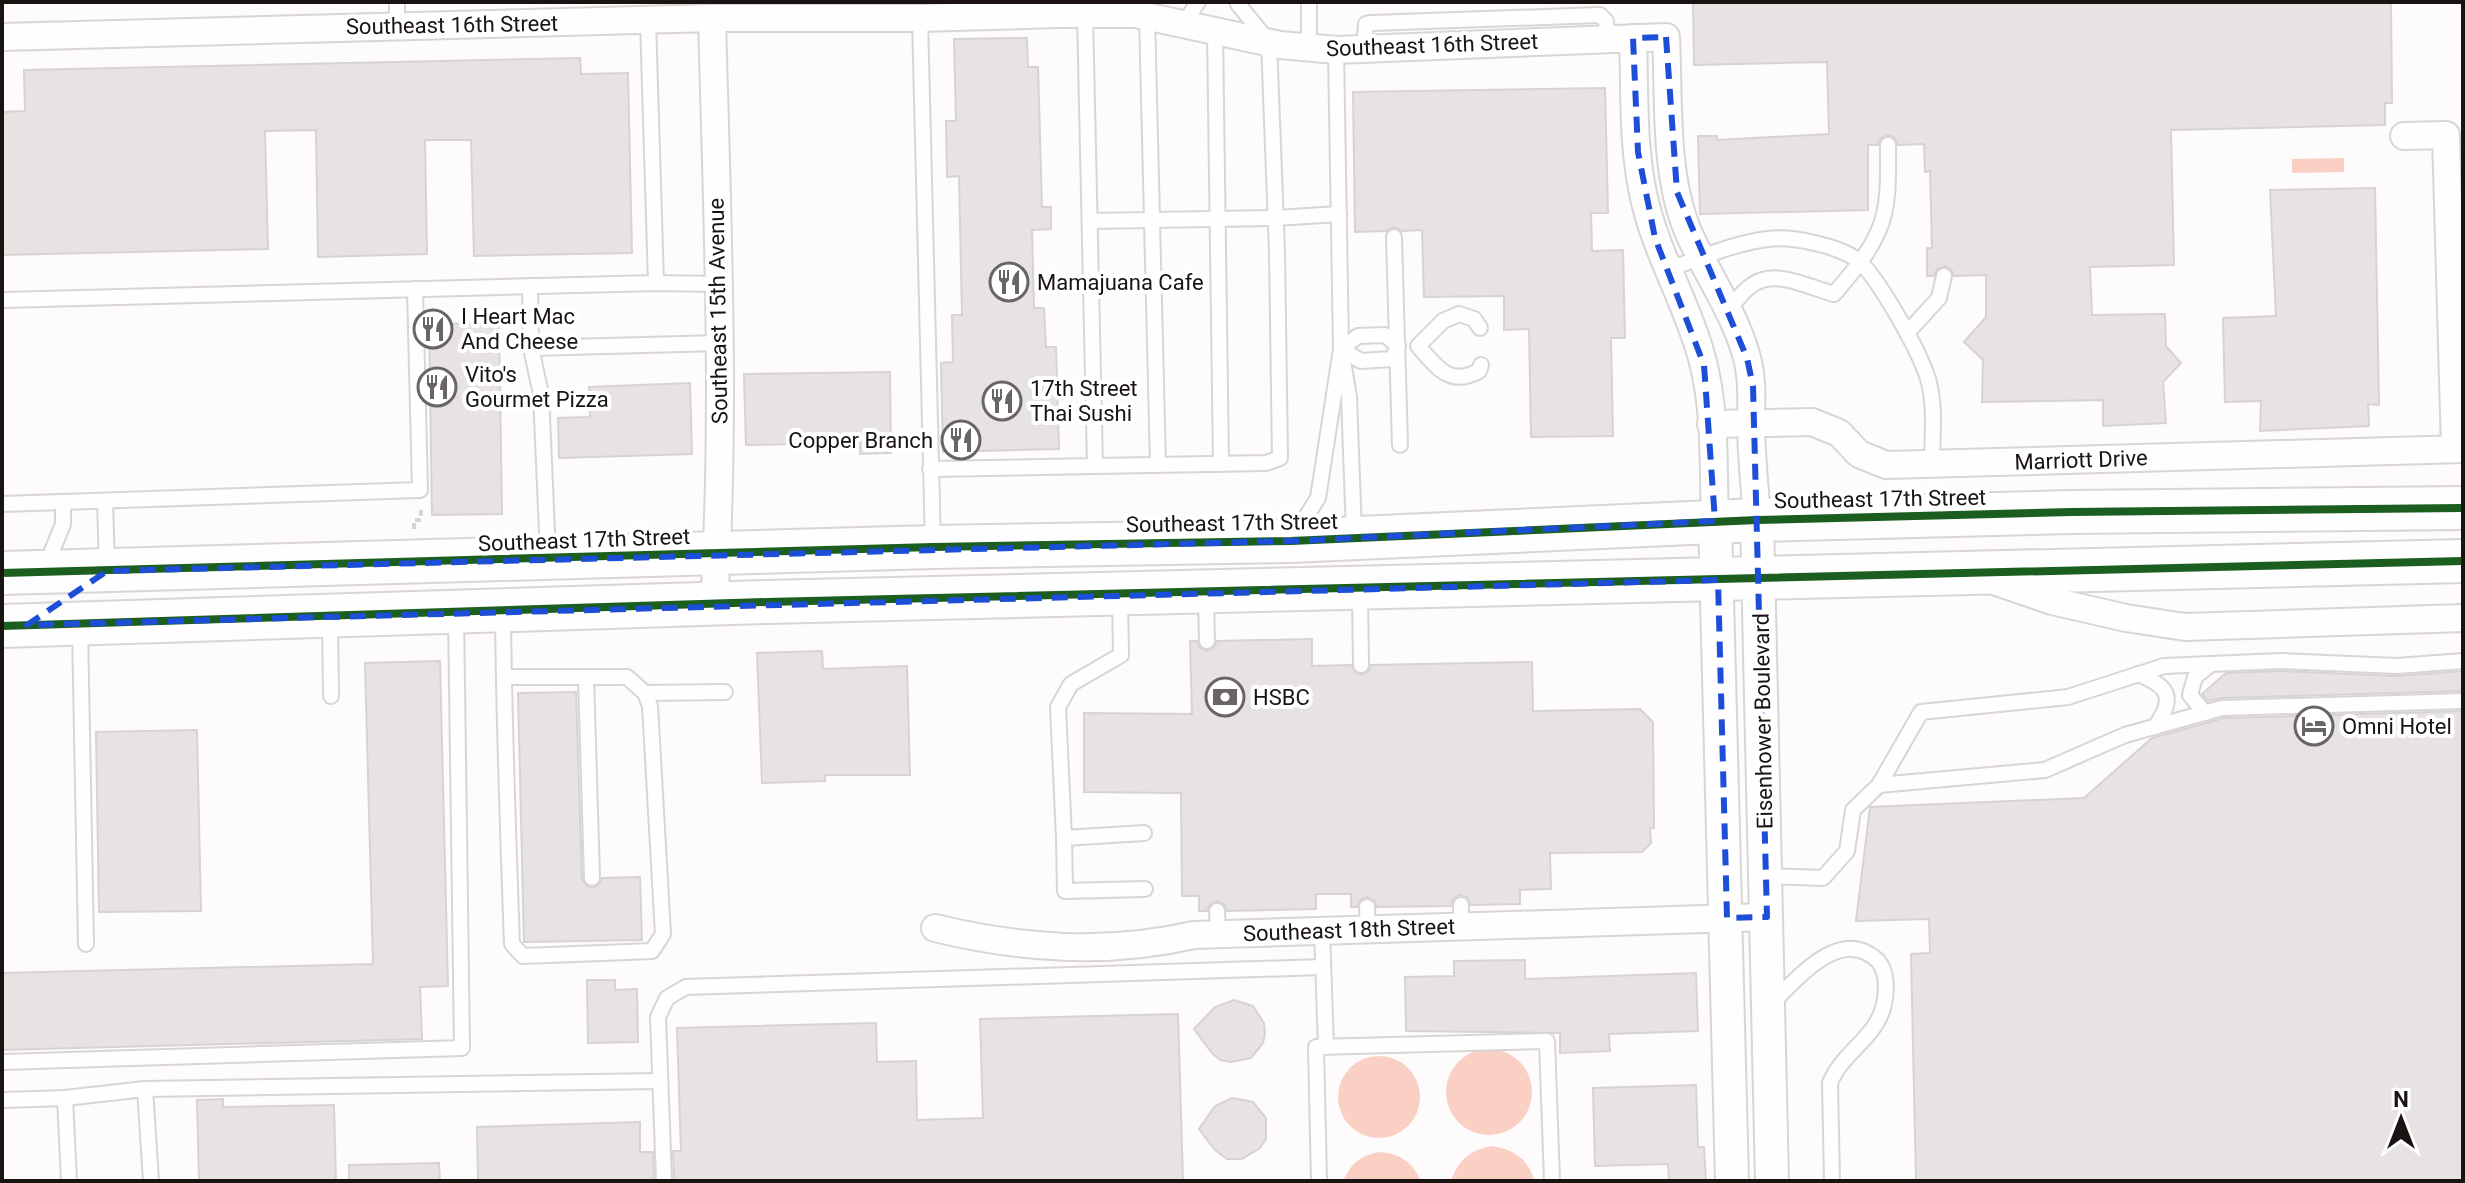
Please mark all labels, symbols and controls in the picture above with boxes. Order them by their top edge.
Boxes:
street label: Southeast 16th Street [346,11,558,39]
street label: Southeast 16th Street [1326,29,1538,61]
street label: Southeast 15th Avenue [704,198,732,424]
restaurant icon: Mamajuana Cafe [988,261,1030,303]
place label: Mamajuana Cafe [1037,270,1204,295]
place label: I Heart Mac And Cheese [461,304,578,354]
restaurant icon: I Heart Mac And Cheese [412,308,454,350]
place label: Vito's Gourmet Pizza [465,362,609,412]
restaurant icon: Vito's Gourmet Pizza [416,366,458,408]
place label: 17th Street Thai Sushi [1030,376,1138,426]
restaurant icon: 17th Street Thai Sushi [981,380,1023,422]
restaurant icon: Copper Branch [940,419,982,461]
place label: Copper Branch [788,428,933,453]
street label: Marriott Drive [2014,445,2148,475]
street label: Southeast 17th Street [1774,485,1986,513]
street label: Southeast 17th Street [1126,509,1338,537]
street label: Southeast 17th Street [478,524,690,556]
street label: Eisenhower Boulevard [1749,613,1777,829]
bank icon: HSBC [1204,676,1246,718]
place label: HSBC [1253,685,1310,710]
hotel icon: Omni Hotel [2293,705,2335,747]
place label: Omni Hotel [2342,714,2452,739]
street label: Southeast 18th Street [1243,914,1455,946]
north arrow [2361,1079,2441,1159]
text: N [2393,1087,2409,1112]

